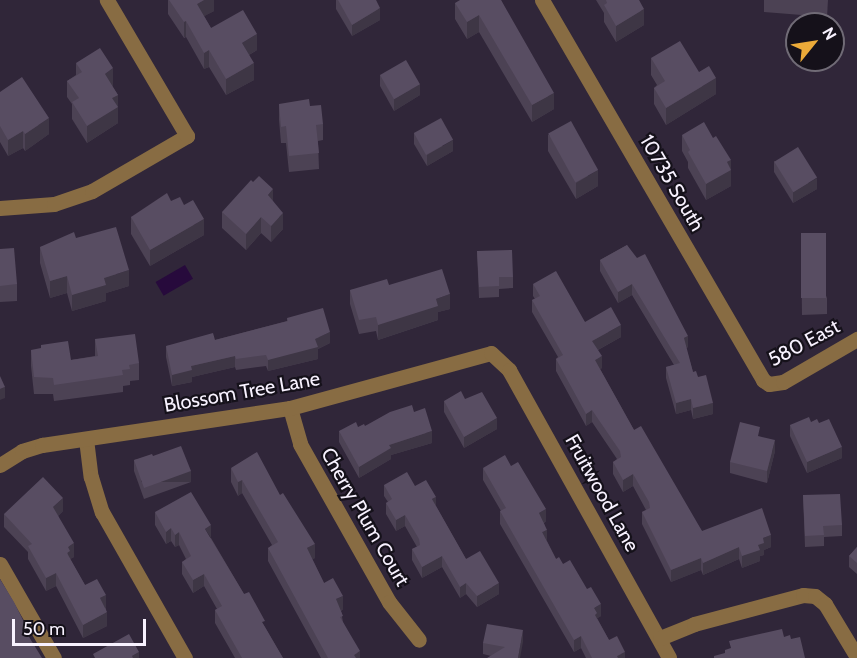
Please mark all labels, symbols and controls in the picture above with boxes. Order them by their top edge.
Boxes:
north arrow [785,12,845,72]
text: N [818,24,840,43]
street label: 10735 South [635,131,709,235]
street label: 580 East [764,314,844,372]
street label: Blossom Tree Lane [162,366,322,418]
street label: Fruitwood Lane [560,430,644,556]
street label: Cherry Plum Court [316,444,414,590]
scale bar [15,607,148,645]
text: 50 m [23,618,65,640]

